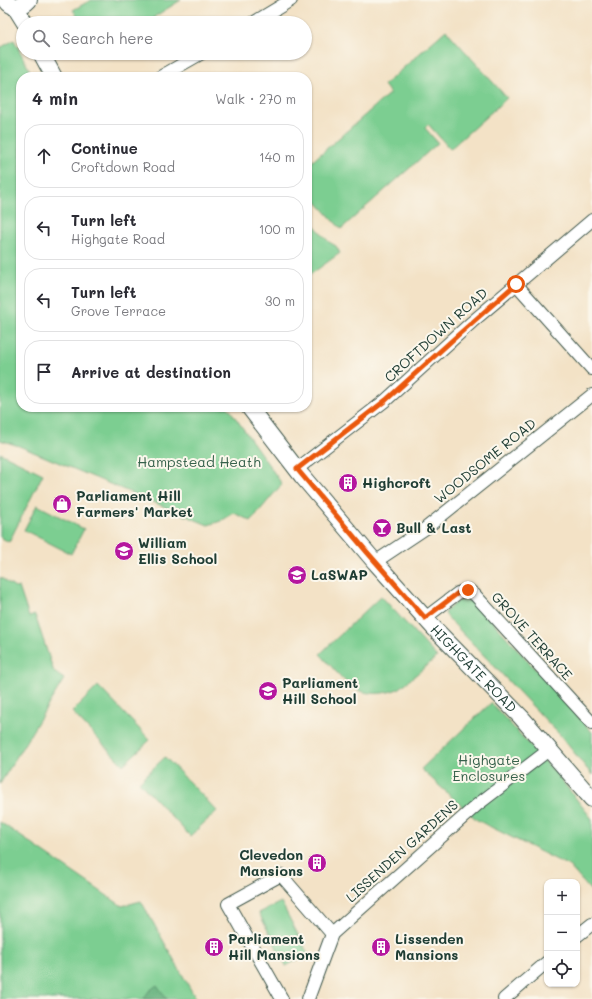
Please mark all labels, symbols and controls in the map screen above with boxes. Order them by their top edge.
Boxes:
search box [16,16,312,60]
icon: search [30,27,52,49]
text: Search here [62,28,153,48]
text: 4 min [32,87,78,109]
text: Walk · 270 m [215,90,296,107]
text: Continue [71,138,138,158]
icon: ahead [33,145,55,167]
text: 140 m [259,148,295,165]
text: Croftdown Road [71,158,175,175]
text: Turn left [71,210,136,230]
icon: left [33,217,55,239]
text: 100 m [259,220,295,237]
text: Highgate Road [71,230,165,247]
route start [507,275,525,293]
text: Turn left [71,282,136,302]
street label: CROFTDOWN ROAD [380,283,491,386]
icon: left [33,289,55,311]
text: 30 m [265,292,295,309]
text: Grove Terrace [71,302,166,319]
icon: arrive [33,361,55,383]
text: Arrive at destination [71,362,231,382]
street label: WOODSOME ROAD [430,414,540,508]
park label: Hampstead Heath [137,452,261,471]
building icon: Highcroft [337,472,359,494]
place label: Highcroft [362,473,431,492]
place label: Parliament Hill Farmers' Market [76,486,193,521]
shop icon: Parliament Hill Farmers' Market [51,493,73,515]
bar icon: Bull & Last [371,517,393,539]
place label: Bull & Last [396,518,472,537]
place label: William Ellis School [138,533,217,568]
school or university icon: William Ellis School [113,540,135,562]
school or university icon: LaSWAP [286,564,308,586]
place label: LaSWAP [311,565,368,584]
route end [459,581,477,599]
street label: GROVE TERRACE [488,587,577,684]
street label: HIGHGATE ROAD [427,620,521,716]
place label: Parliament Hill School [282,673,358,708]
school or university icon: Parliament Hill School [257,680,279,702]
park label: Highgate Enclosures [453,750,525,785]
street label: LISSENDEN GARDENS [341,795,462,906]
place label: Clevedon Mansions [239,845,303,880]
building icon: Clevedon Mansions [306,852,328,874]
map controls [544,879,580,987]
button: + [544,879,580,915]
button: − [544,915,580,951]
place label: Parliament Hill Mansions [228,929,320,964]
place label: Lissenden Mansions [395,929,464,964]
building icon: Parliament Hill Mansions [203,936,225,958]
building icon: Lissenden Mansions [370,936,392,958]
button: locate [544,951,580,987]

